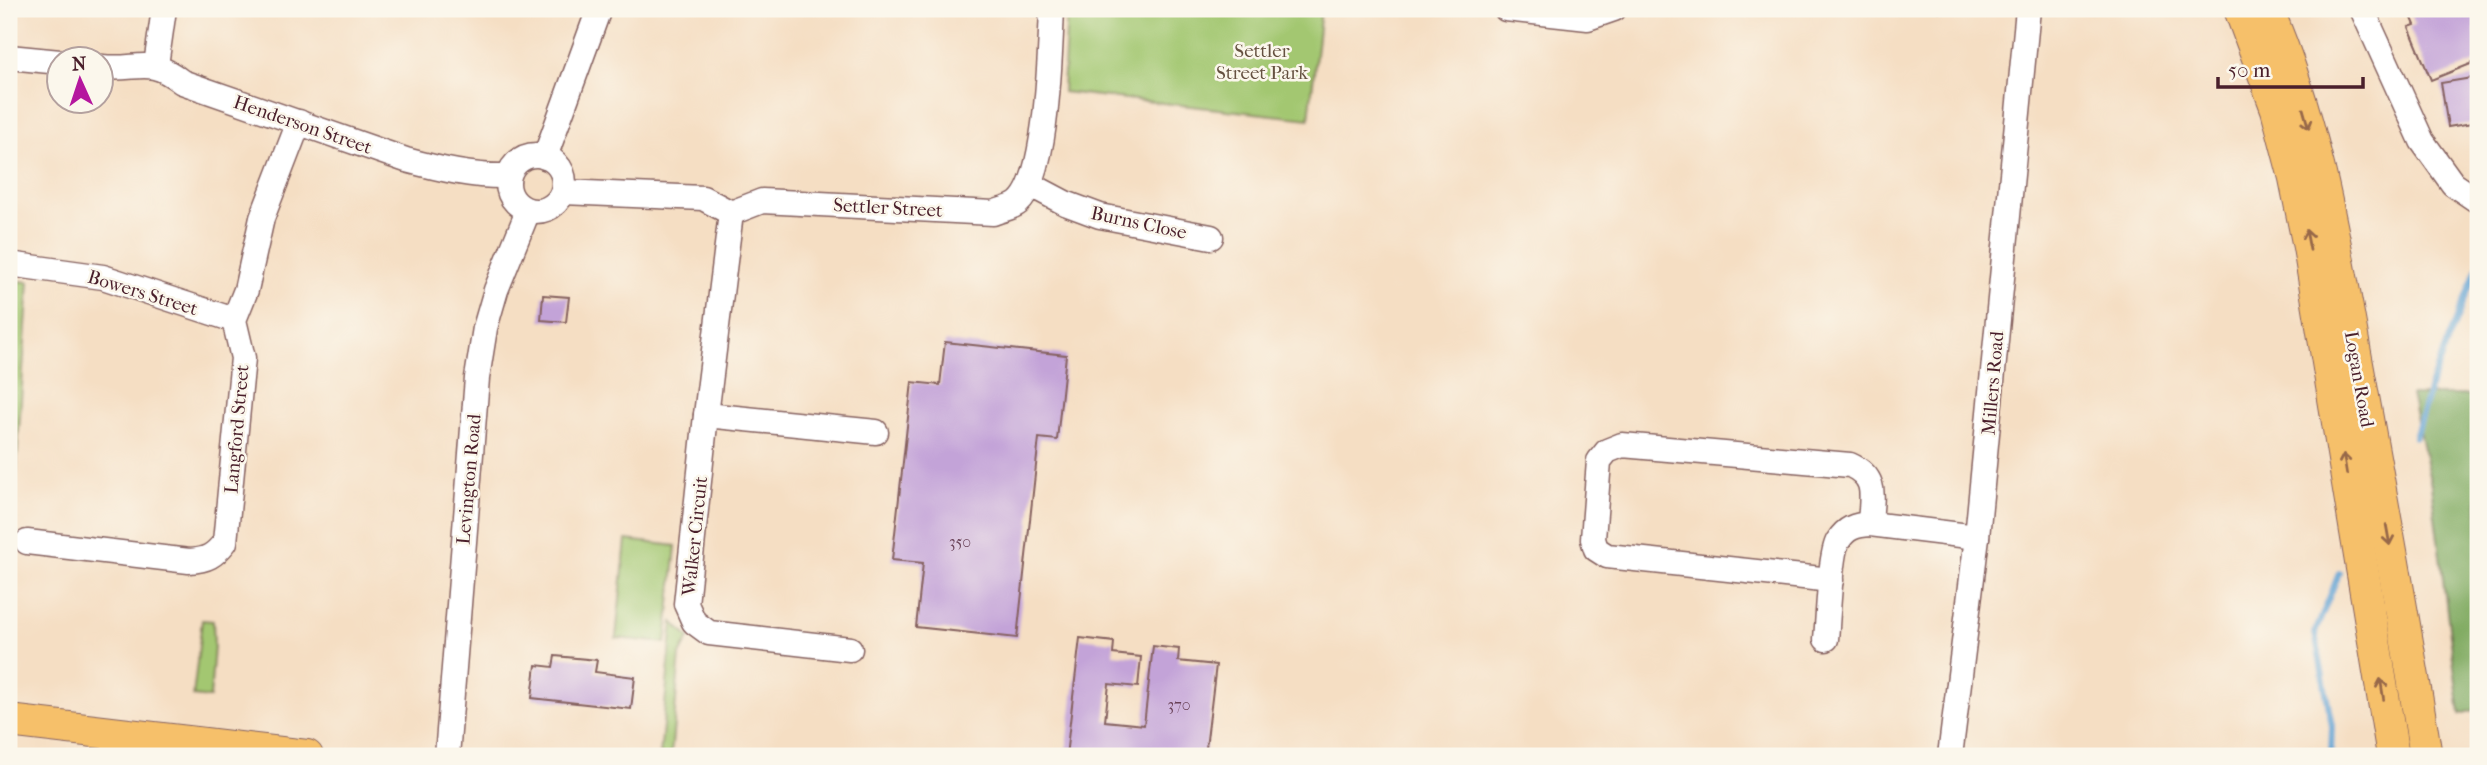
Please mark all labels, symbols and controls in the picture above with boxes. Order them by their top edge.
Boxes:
park label: Settler Street Park [1216,40,1308,84]
north arrow [46,46,116,116]
scale bar [2218,46,2363,90]
text: N [71,53,88,75]
text: 50 m [2228,58,2271,82]
street label: Henderson Street [231,91,375,159]
one-way arrow [2301,108,2314,130]
street label: Settler Street [833,194,943,222]
street label: Burns Close [1089,202,1189,244]
one-way arrow [2300,229,2314,252]
street label: Bowers Street [85,266,201,320]
street label: Logan Road [2340,329,2378,430]
street label: Millers Road [1977,330,2009,436]
street label: Langford Street [220,363,254,495]
street label: Levington Road [452,412,486,545]
one-way arrow [2338,453,2351,476]
street label: Walker Circuit [678,475,712,598]
one-way arrow [2382,523,2395,546]
house number: 350 [949,532,971,551]
one-way arrow [2375,678,2388,701]
house number: 370 [1167,695,1191,714]

